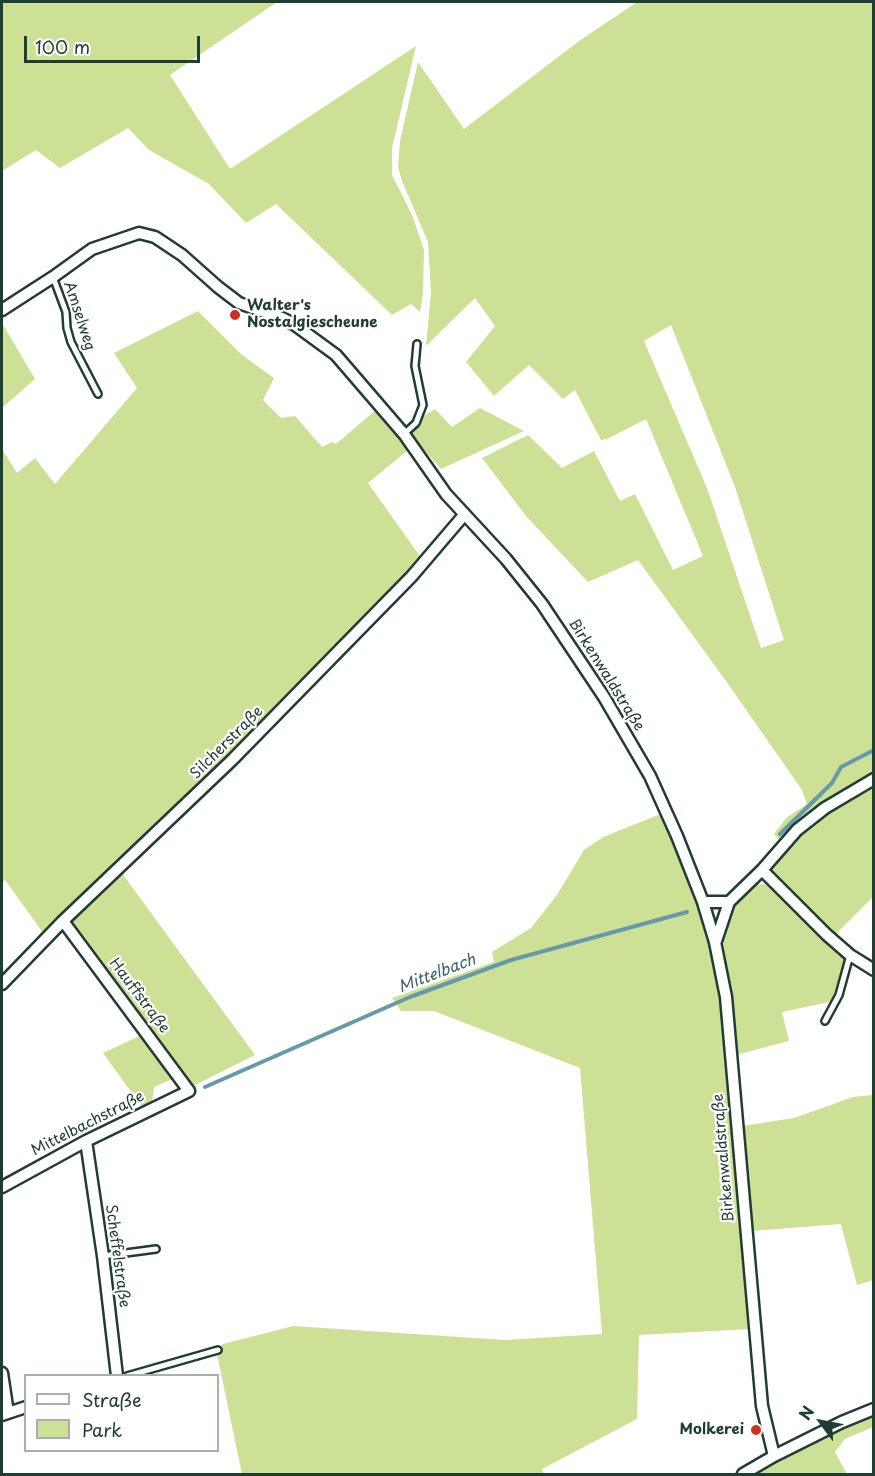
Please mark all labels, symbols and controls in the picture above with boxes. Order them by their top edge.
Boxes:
scale bar [27,24,202,62]
text: 100 m [35,33,90,60]
street label: Amselweg [59,279,99,353]
place label: Walter's Nostalgiescheune [247,297,377,332]
marker: Walter's Nostalgiescheune [228,308,242,322]
street label: Birkenwaldstraße [564,615,648,735]
street label: Silcherstraße [187,703,267,783]
water label: Mittelbach [396,950,478,998]
street label: Hauffstraße [105,955,173,1037]
street label: Mittelbachstraße [29,1088,147,1160]
street label: Birkenwaldstraße [709,1093,739,1223]
street label: Scheffelstraße [101,1203,133,1309]
legend [24,1374,219,1452]
text: Straße [82,1386,142,1413]
north arrow [791,1392,851,1452]
text: N [792,1401,819,1424]
text: Park [82,1416,122,1443]
place label: Molkerei [680,1421,744,1439]
marker: Molkerei [749,1423,763,1437]

